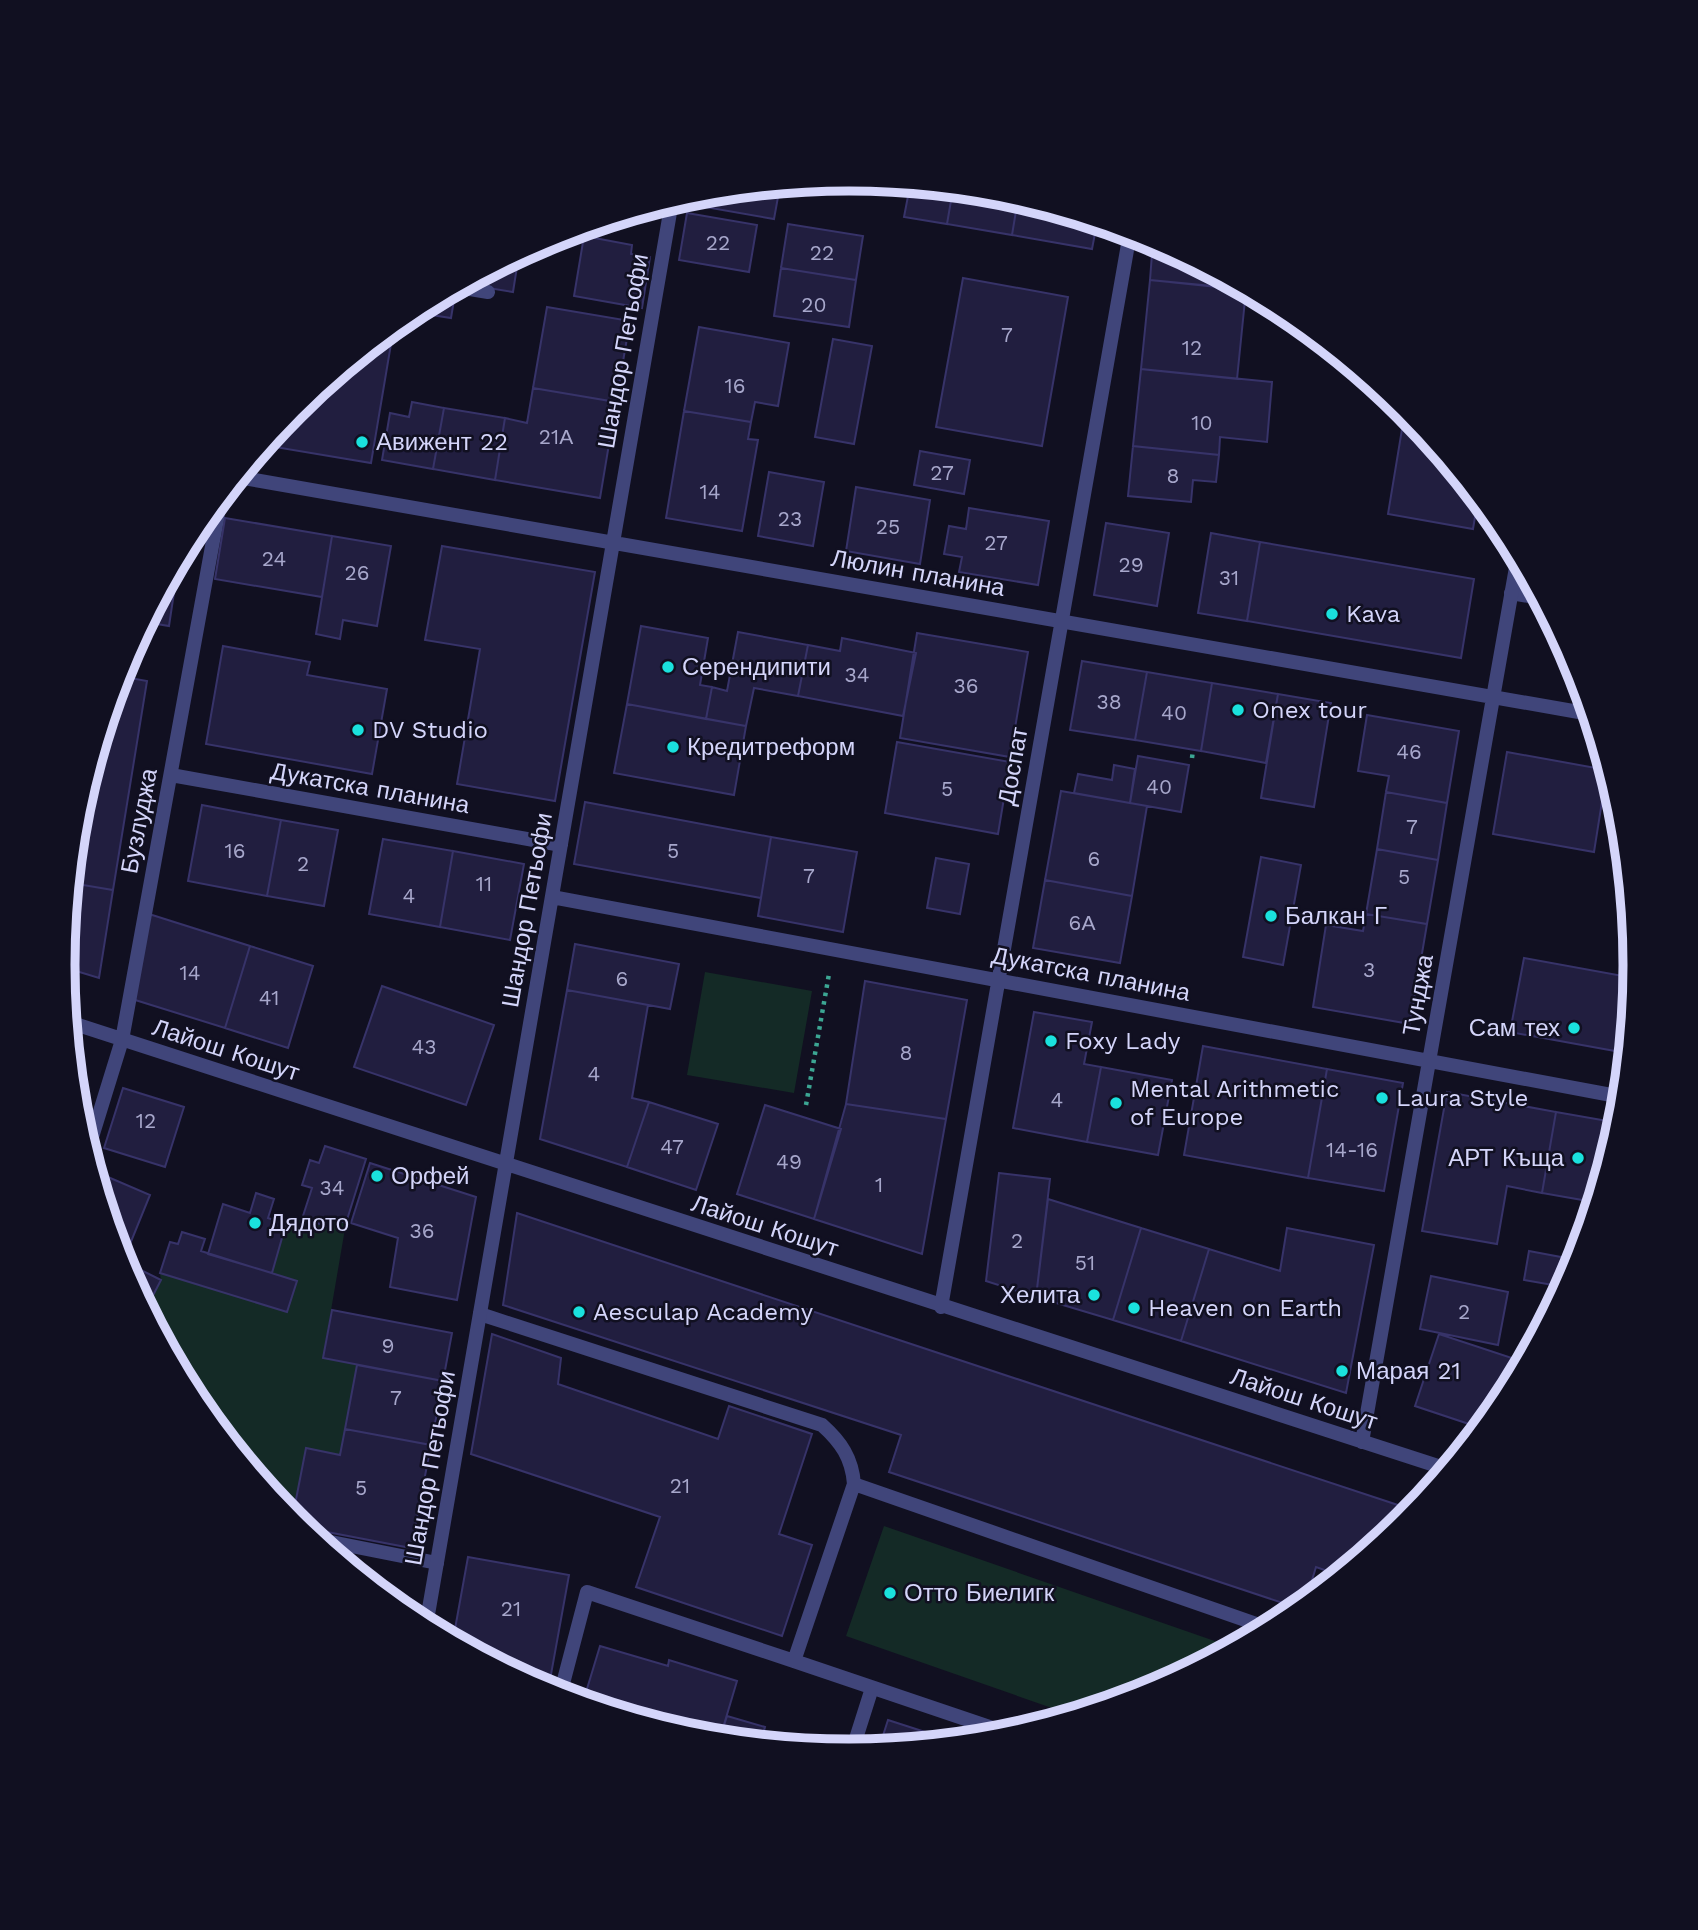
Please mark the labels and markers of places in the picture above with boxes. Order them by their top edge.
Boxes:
place label: Авижент 22 [376,428,508,456]
marker: Авижент 22 [354,434,370,450]
place label: Kava [1346,600,1400,628]
marker: Kava [1324,606,1340,622]
place label: Серендипити [682,653,831,681]
marker: Серендипити [660,659,676,675]
place label: Onex tour [1252,696,1367,724]
marker: Onex tour [1230,702,1246,718]
place label: DV Studio [372,716,488,744]
marker: DV Studio [350,722,366,738]
place label: Кредитреформ [687,733,855,761]
marker: Кредитреформ [665,739,681,755]
place label: Балкан Г [1285,902,1387,930]
marker: Балкан Г [1263,908,1279,924]
place label: Сам тех [1469,1014,1560,1042]
marker: Сам тех [1566,1020,1582,1036]
place label: Foxy Lady [1065,1027,1181,1055]
marker: Foxy Lady [1043,1033,1059,1049]
place label: Mental Arithmetic of Europe [1130,1075,1339,1131]
place label: Laura Style [1396,1084,1528,1112]
marker: Laura Style [1374,1090,1390,1106]
marker: Mental Arithmetic of Europe [1108,1095,1124,1111]
place label: АРТ Къща [1448,1144,1565,1172]
marker: АРТ Къща [1570,1150,1586,1166]
place label: Орфей [391,1162,470,1190]
marker: Орфей [369,1168,385,1184]
place label: Дядото [269,1209,349,1237]
marker: Дядото [247,1215,263,1231]
place label: Хелита [1000,1281,1081,1309]
marker: Хелита [1086,1287,1102,1303]
place label: Heaven on Earth [1148,1294,1342,1322]
place label: Aesculap Academy [593,1298,814,1326]
marker: Heaven on Earth [1126,1300,1142,1316]
marker: Aesculap Academy [571,1304,587,1320]
place label: Марая 21 [1356,1357,1461,1385]
marker: Марая 21 [1334,1363,1350,1379]
place label: Отто Биелигк [904,1579,1055,1607]
marker: Отто Биелигк [882,1585,898,1601]

